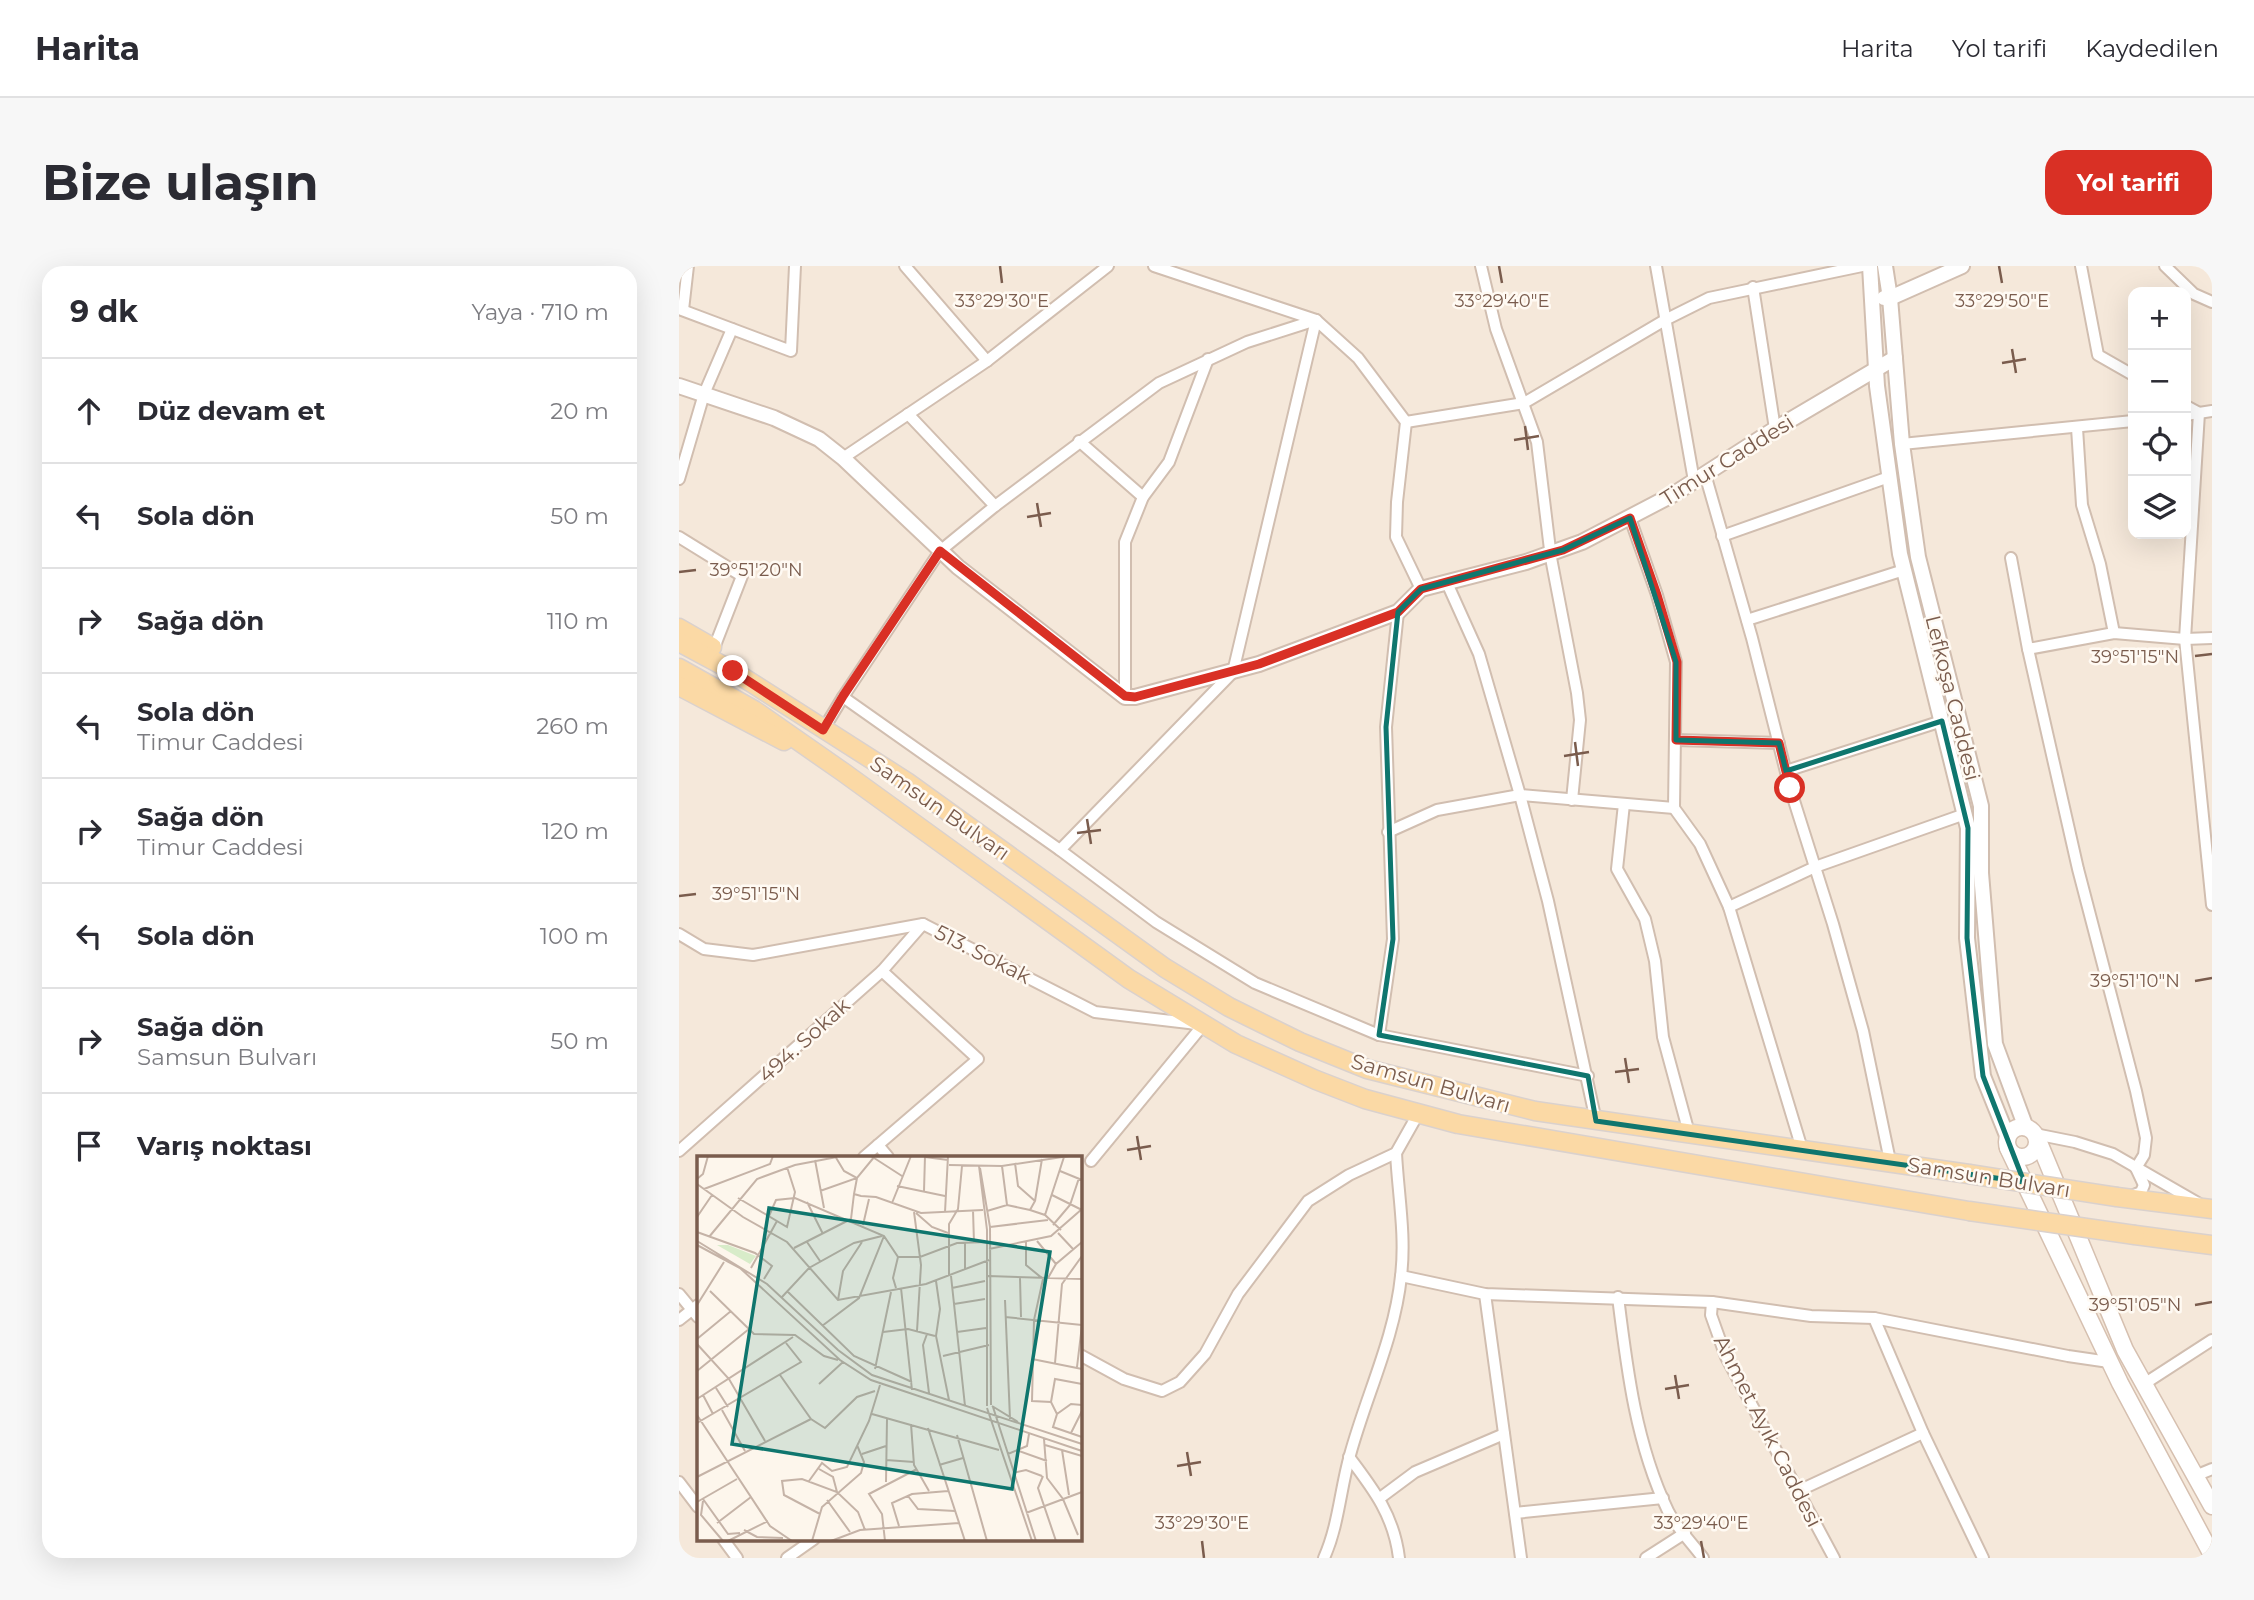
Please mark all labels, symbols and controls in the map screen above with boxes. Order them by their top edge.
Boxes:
text: Harita [35,28,140,68]
text: Harita [1841,34,1914,63]
text: Yol tarifi [1952,34,2047,63]
text: Kaydedilen [2085,34,2219,63]
button: Yol tarifi [2045,150,2212,215]
text: Bize ulaşın [42,153,319,212]
map controls [2128,287,2191,539]
button: + [2128,287,2191,350]
text: 33°29'30"E [955,290,1049,312]
text: 33°29'40"E [1455,290,1549,312]
text: 33°29'50"E [1955,290,2049,312]
text: 9 dk [70,293,138,330]
text: Yaya · 710 m [472,298,609,326]
button: − [2128,350,2191,413]
icon: ahead [70,392,108,430]
text: Düz devam et [137,395,325,427]
text: 20 m [550,397,609,425]
street label: Timur Caddesi [1656,409,1798,511]
button: locate [2128,413,2191,476]
button: layers [2128,476,2191,539]
icon: left [70,497,108,535]
text: Sola dön [137,500,255,532]
text: 50 m [550,502,609,530]
text: 39°51'20"N [709,559,803,581]
icon: right [70,602,108,640]
text: Sağa dön [137,605,264,637]
text: 110 m [547,607,609,635]
street label: Lefkoşa Caddesi [1920,613,1986,783]
text: 39°51'15"N [2091,646,2179,668]
route end [717,655,748,686]
text: Sola dön [137,696,255,728]
icon: left [70,707,108,745]
text: 260 m [536,712,609,740]
text: Timur Caddesi [137,728,304,756]
street label: Samsun Bulvarı [865,751,1015,865]
route start [1774,772,1805,803]
text: Sağa dön [137,801,264,833]
icon: right [70,812,108,850]
text: 120 m [542,817,609,845]
text: Timur Caddesi [137,833,304,861]
text: 39°51'15"N [712,883,800,905]
icon: left [70,917,108,955]
street label: 513. Sokak [931,919,1036,989]
text: Sola dön [137,920,255,952]
text: 100 m [540,922,609,950]
text: 39°51'10"N [2090,970,2180,992]
street label: 494. Sokak [753,992,855,1087]
text: Sağa dön [137,1011,264,1043]
icon: right [70,1022,108,1060]
text: 50 m [550,1027,609,1055]
text: Samsun Bulvarı [137,1043,317,1071]
street label: Samsun Bulvarı [1348,1048,1514,1118]
icon: arrive [70,1127,108,1165]
text: Varış noktası [137,1130,312,1162]
street label: Samsun Bulvarı [1906,1152,2072,1202]
inset map [697,1156,1081,1540]
text: 39°51'05"N [2089,1294,2181,1316]
street label: Ahmet Ayık Caddesi [1709,1331,1827,1531]
text: 33°29'30"E [1155,1512,1249,1534]
text: 33°29'40"E [1654,1512,1748,1534]

